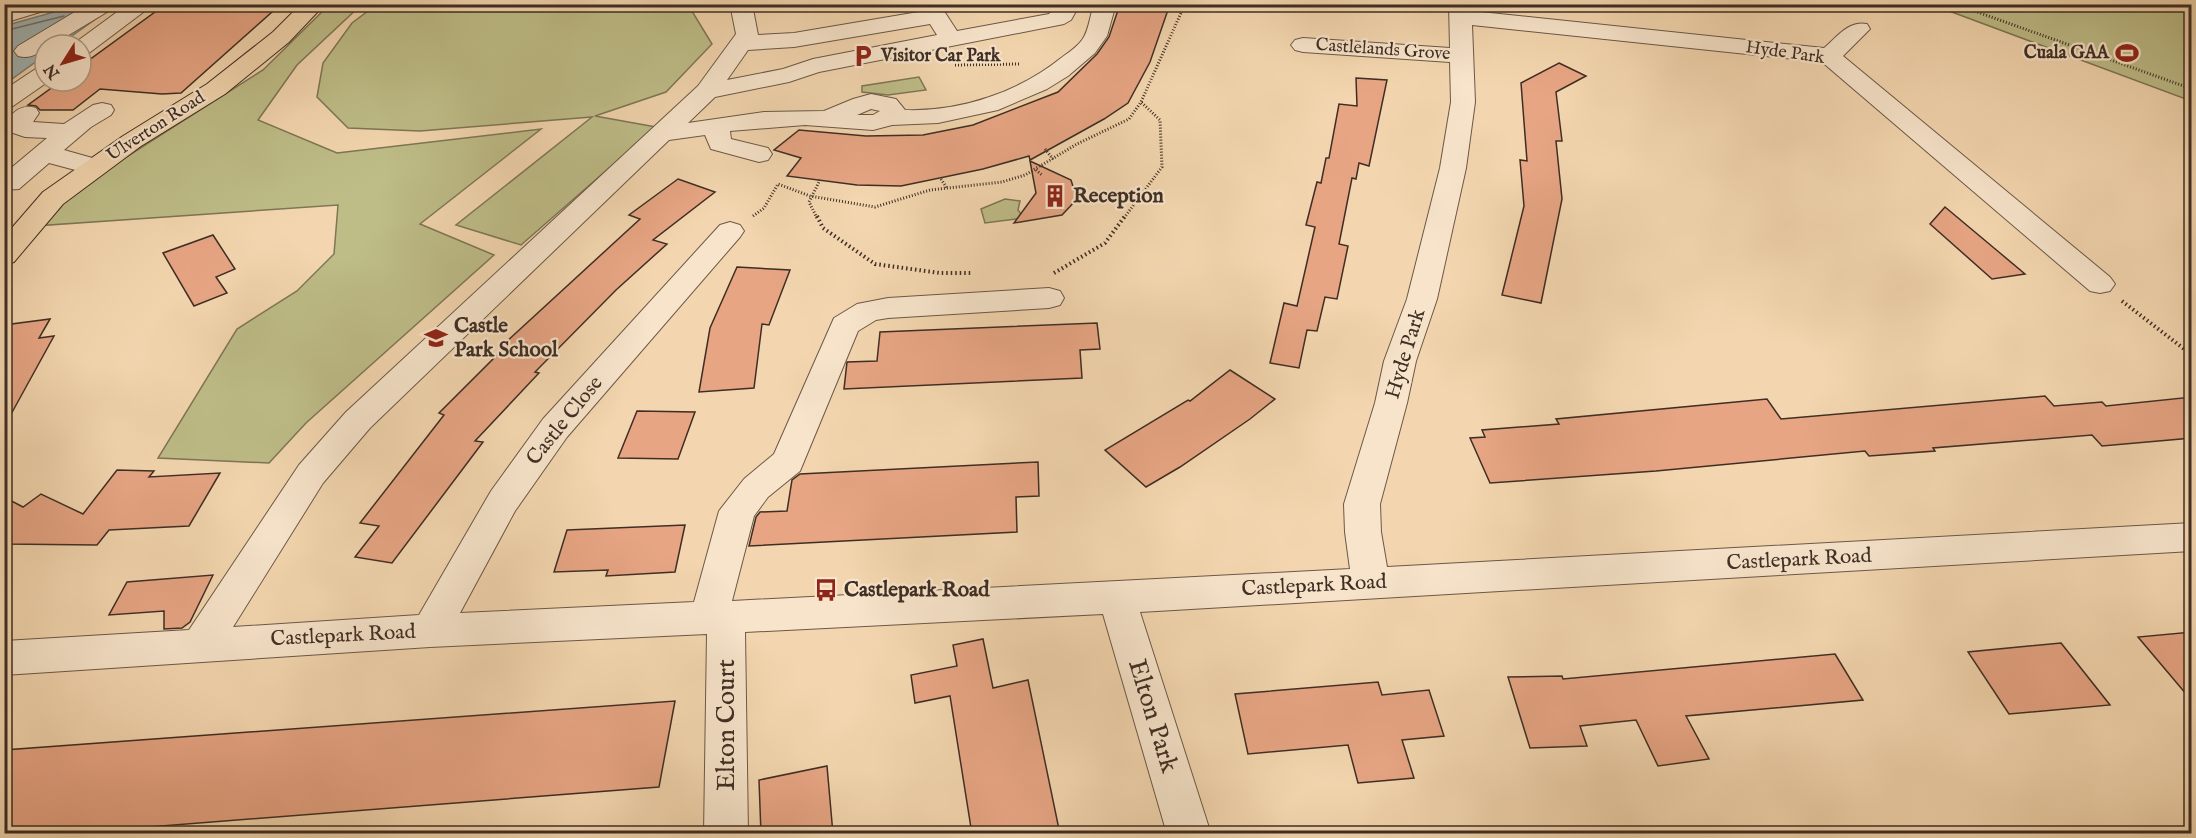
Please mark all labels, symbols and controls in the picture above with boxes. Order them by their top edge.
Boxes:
north arrow [33,33,93,93]
street label: Castlelands Grove [1315,34,1451,66]
street label: Hyde Park [1744,36,1826,70]
sports icon: Cuala GAA [2114,40,2140,66]
place label: Cuala GAA [2024,42,2110,65]
parking icon: Visitor Car Park [850,43,876,69]
place label: Visitor Car Park [880,45,1002,68]
text: N [40,59,65,83]
street label: Ulverton Road [102,86,210,167]
building icon: Reception [1042,183,1068,209]
place label: Reception [1073,183,1164,210]
street label: Hyde Park [1380,305,1433,402]
place label: Castle Park School [454,313,559,364]
school or university icon: Castle Park School [423,325,449,351]
street label: Castle Close [521,370,610,471]
street label: Castlepark Road [1726,543,1873,577]
street label: Castlepark Road [1241,569,1388,603]
bus stop icon: Castlepark Road [813,577,839,603]
place label: Castlepark Road [844,577,990,604]
street label: Castlepark Road [270,619,417,653]
street label: Elton Park [1120,655,1186,778]
street label: Elton Court [710,659,743,791]

